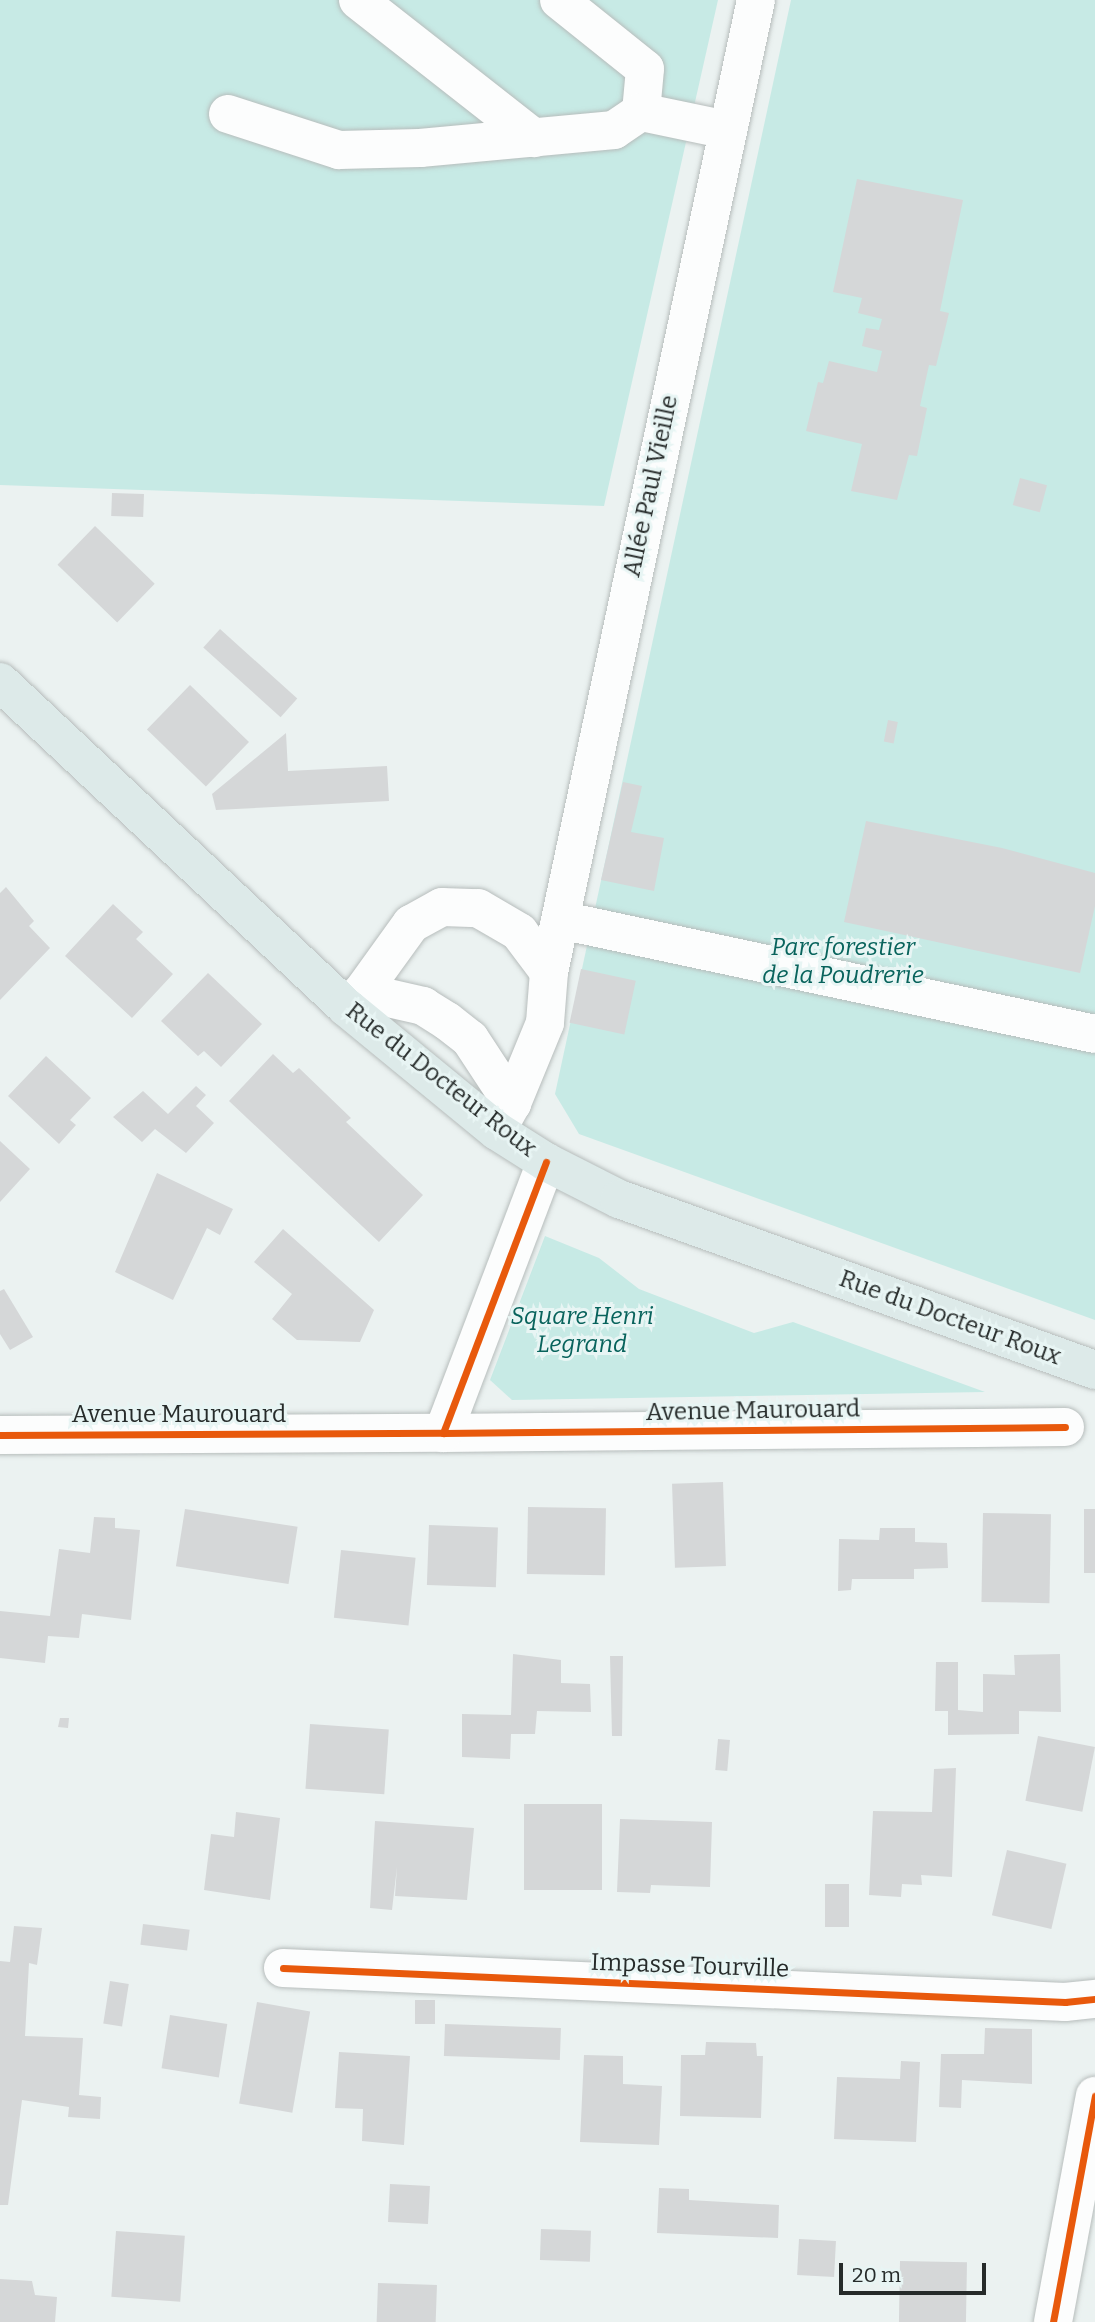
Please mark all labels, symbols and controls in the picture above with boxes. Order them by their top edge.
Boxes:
street label: Allée Paul Vieille [618,393,684,579]
park label: Parc forestier de la Poudrerie [762,934,924,990]
street label: Rue du Docteur Roux [340,997,542,1163]
street label: Rue du Docteur Roux [835,1264,1065,1372]
park label: Square Henri Legrand [510,1303,654,1359]
street label: Avenue Maurouard [646,1395,860,1427]
street label: Avenue Maurouard [72,1401,286,1429]
street label: Impasse Tourville [590,1948,790,1984]
scale bar [843,2248,990,2292]
text: 20 m [852,2262,901,2288]

